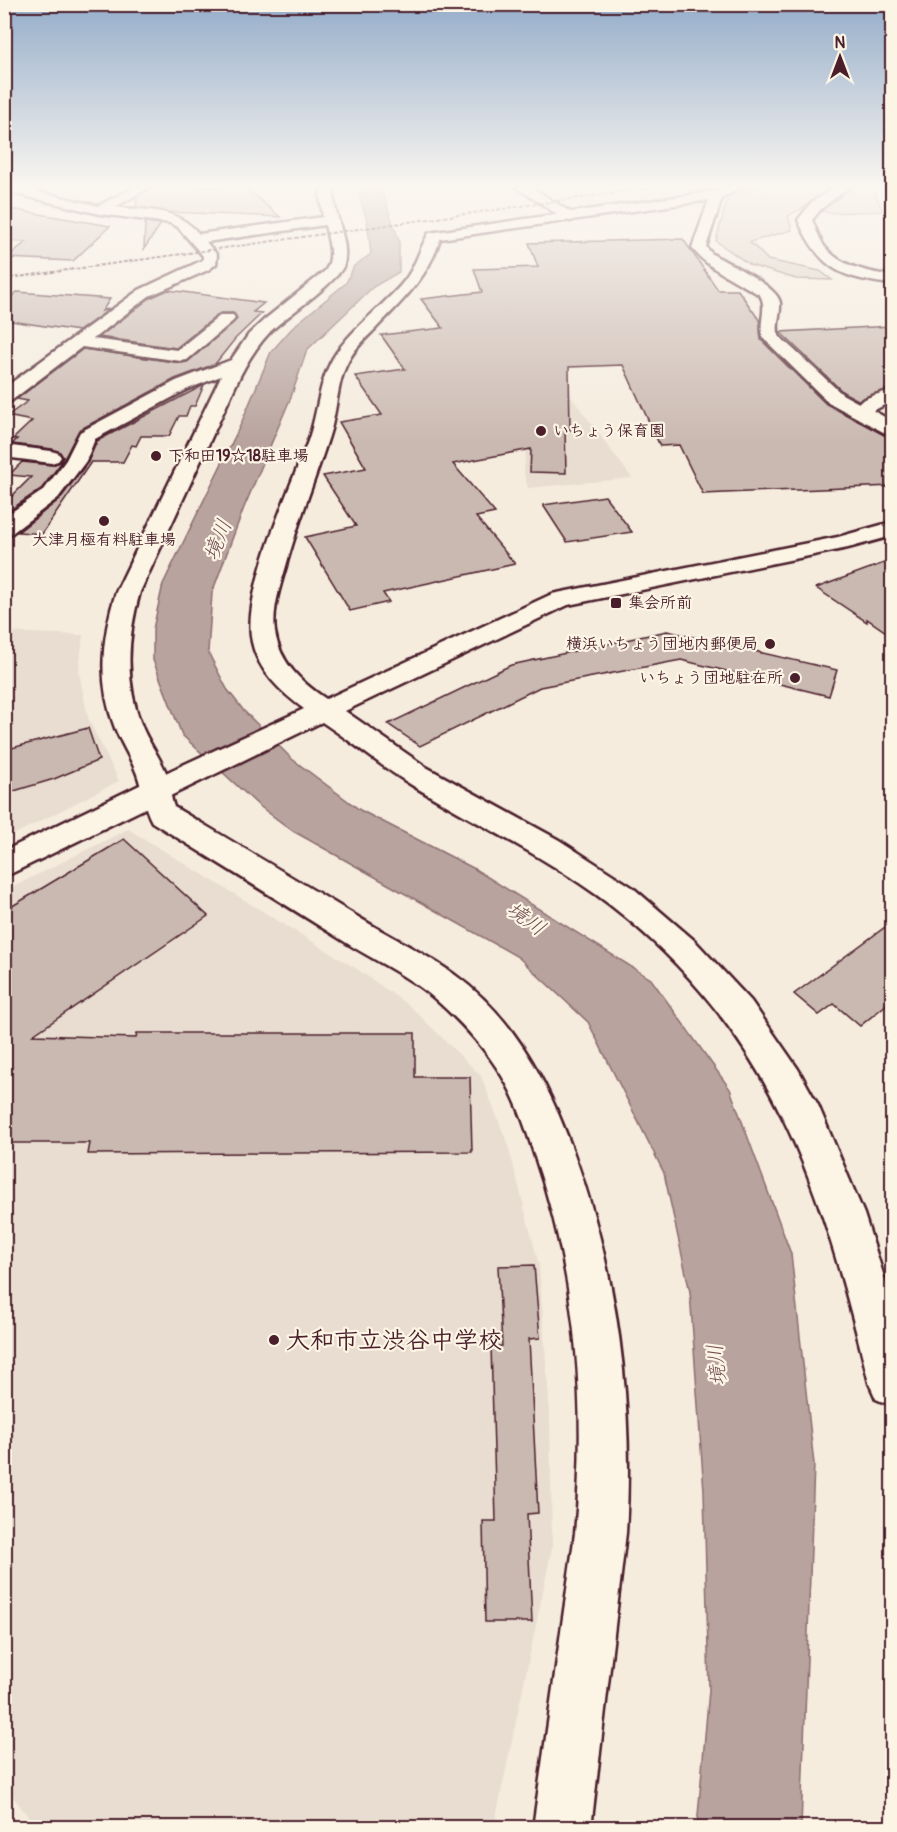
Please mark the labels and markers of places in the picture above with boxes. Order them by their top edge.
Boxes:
place label: いちょう保育園 [553,421,665,441]
marker: いちょう保育園 [534,424,548,438]
place label: 下和田19☆18駐車場 [168,446,309,466]
marker: 下和田19☆18駐車場 [149,449,163,463]
marker: 大津月極有料駐車場 [97,514,111,528]
place label: 大津月極有料駐車場 [32,530,176,550]
place label: 集会所前 [628,593,692,613]
marker: 集会所前 [609,596,623,610]
place label: 横浜いちょう団地内郵便局 [566,634,758,654]
marker: 横浜いちょう団地内郵便局 [763,637,777,651]
place label: いちょう団地駐在所 [639,668,783,688]
marker: いちょう団地駐在所 [788,671,802,685]
place label: 大和市立渋谷中学校 [286,1326,502,1355]
marker: 大和市立渋谷中学校 [267,1333,281,1347]

